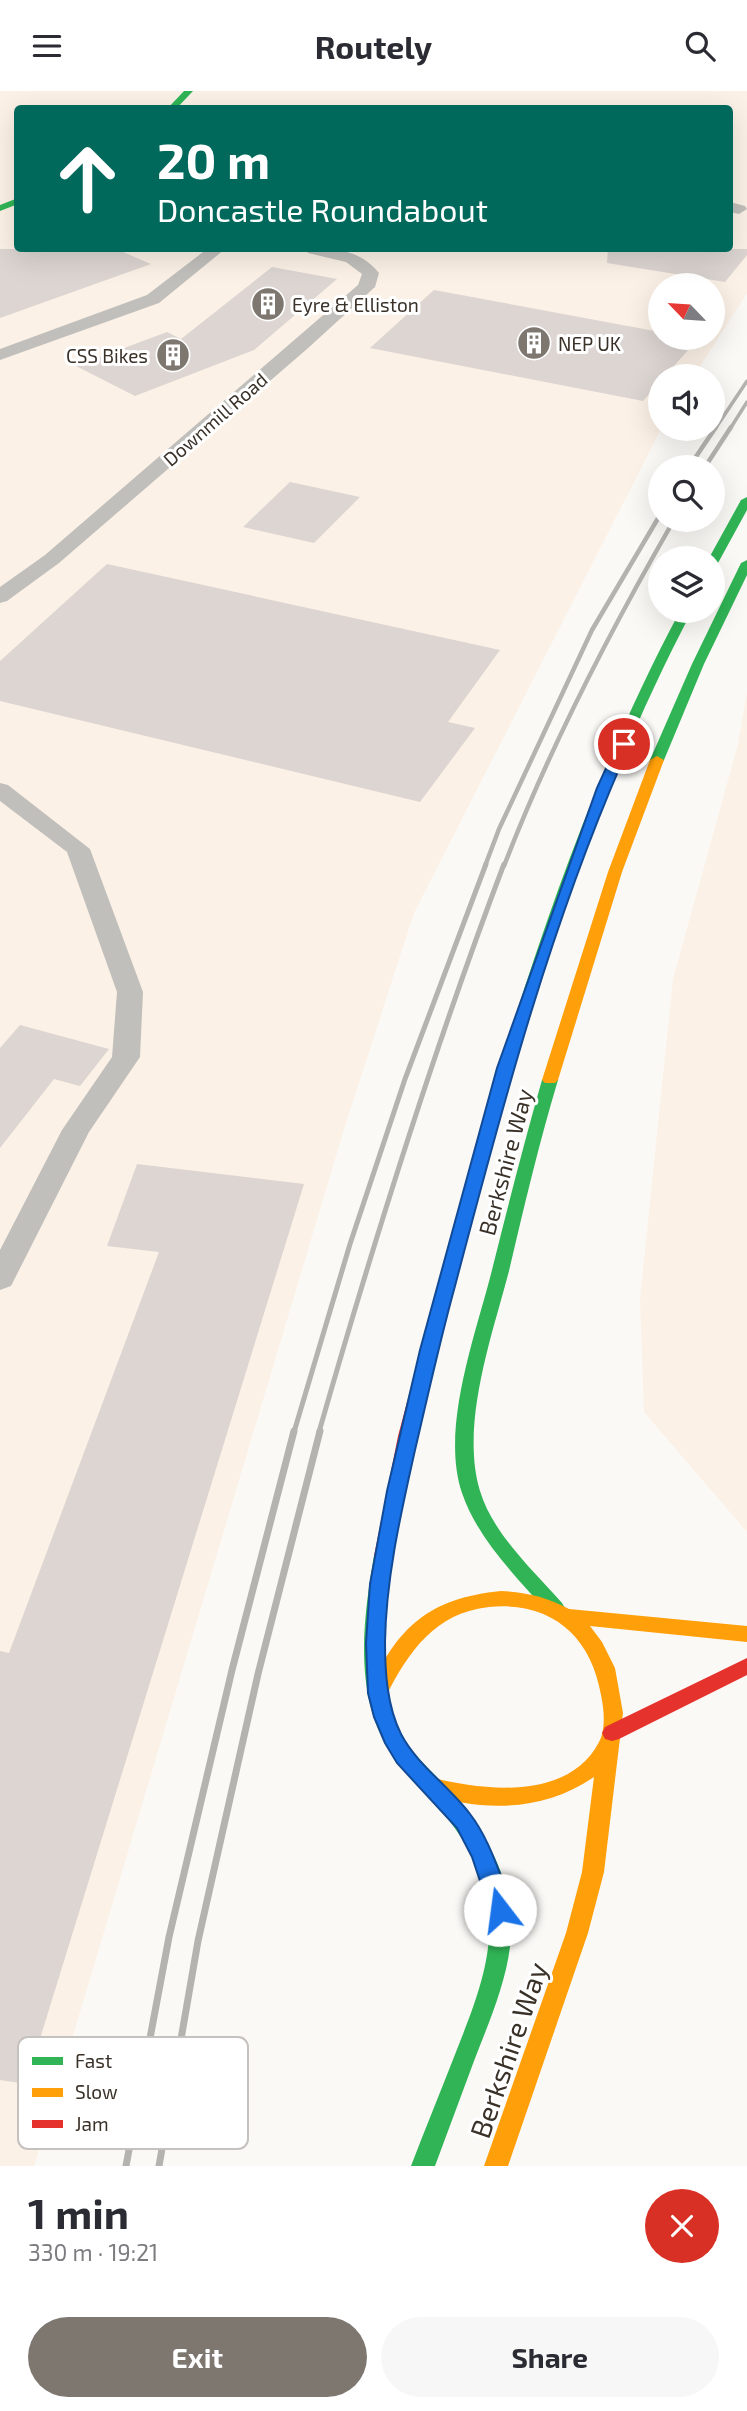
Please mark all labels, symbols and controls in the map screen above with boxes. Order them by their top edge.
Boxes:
icon: menu [28,27,66,65]
text: Routely [315,27,432,65]
icon: search [681,27,719,65]
text: 20 m [157,130,270,189]
icon: ahead [42,133,133,224]
text: Doncastle Roundabout [157,190,488,228]
north arrow [648,273,724,350]
map controls [648,273,725,623]
building icon: Eyre & Elliston [249,285,287,323]
place label: Eyre & Elliston [292,293,419,316]
building icon: NEP UK [515,324,553,362]
place label: NEP UK [558,332,621,355]
building icon: CSS Bikes [154,336,192,374]
place label: CSS Bikes [66,344,148,367]
button: sound [648,364,725,441]
street label: Downmill Road [158,368,272,470]
button: search [648,455,725,532]
button: layers [648,546,725,623]
pin [594,714,654,774]
icon: arrive [605,725,643,763]
street label: Berkshire Way [472,1086,538,1238]
position arrow [463,1873,537,1947]
street label: Berkshire Way [462,1958,554,2142]
legend [18,2037,248,2149]
text: Fast [75,2049,112,2072]
text: Slow [75,2080,118,2103]
text: Jam [75,2112,109,2135]
text: 1 min [28,2187,129,2237]
button: close [645,2189,719,2263]
text: 330 m · 19:21 [28,2238,158,2266]
button: Exit [28,2317,367,2397]
button: Share [381,2317,719,2397]

